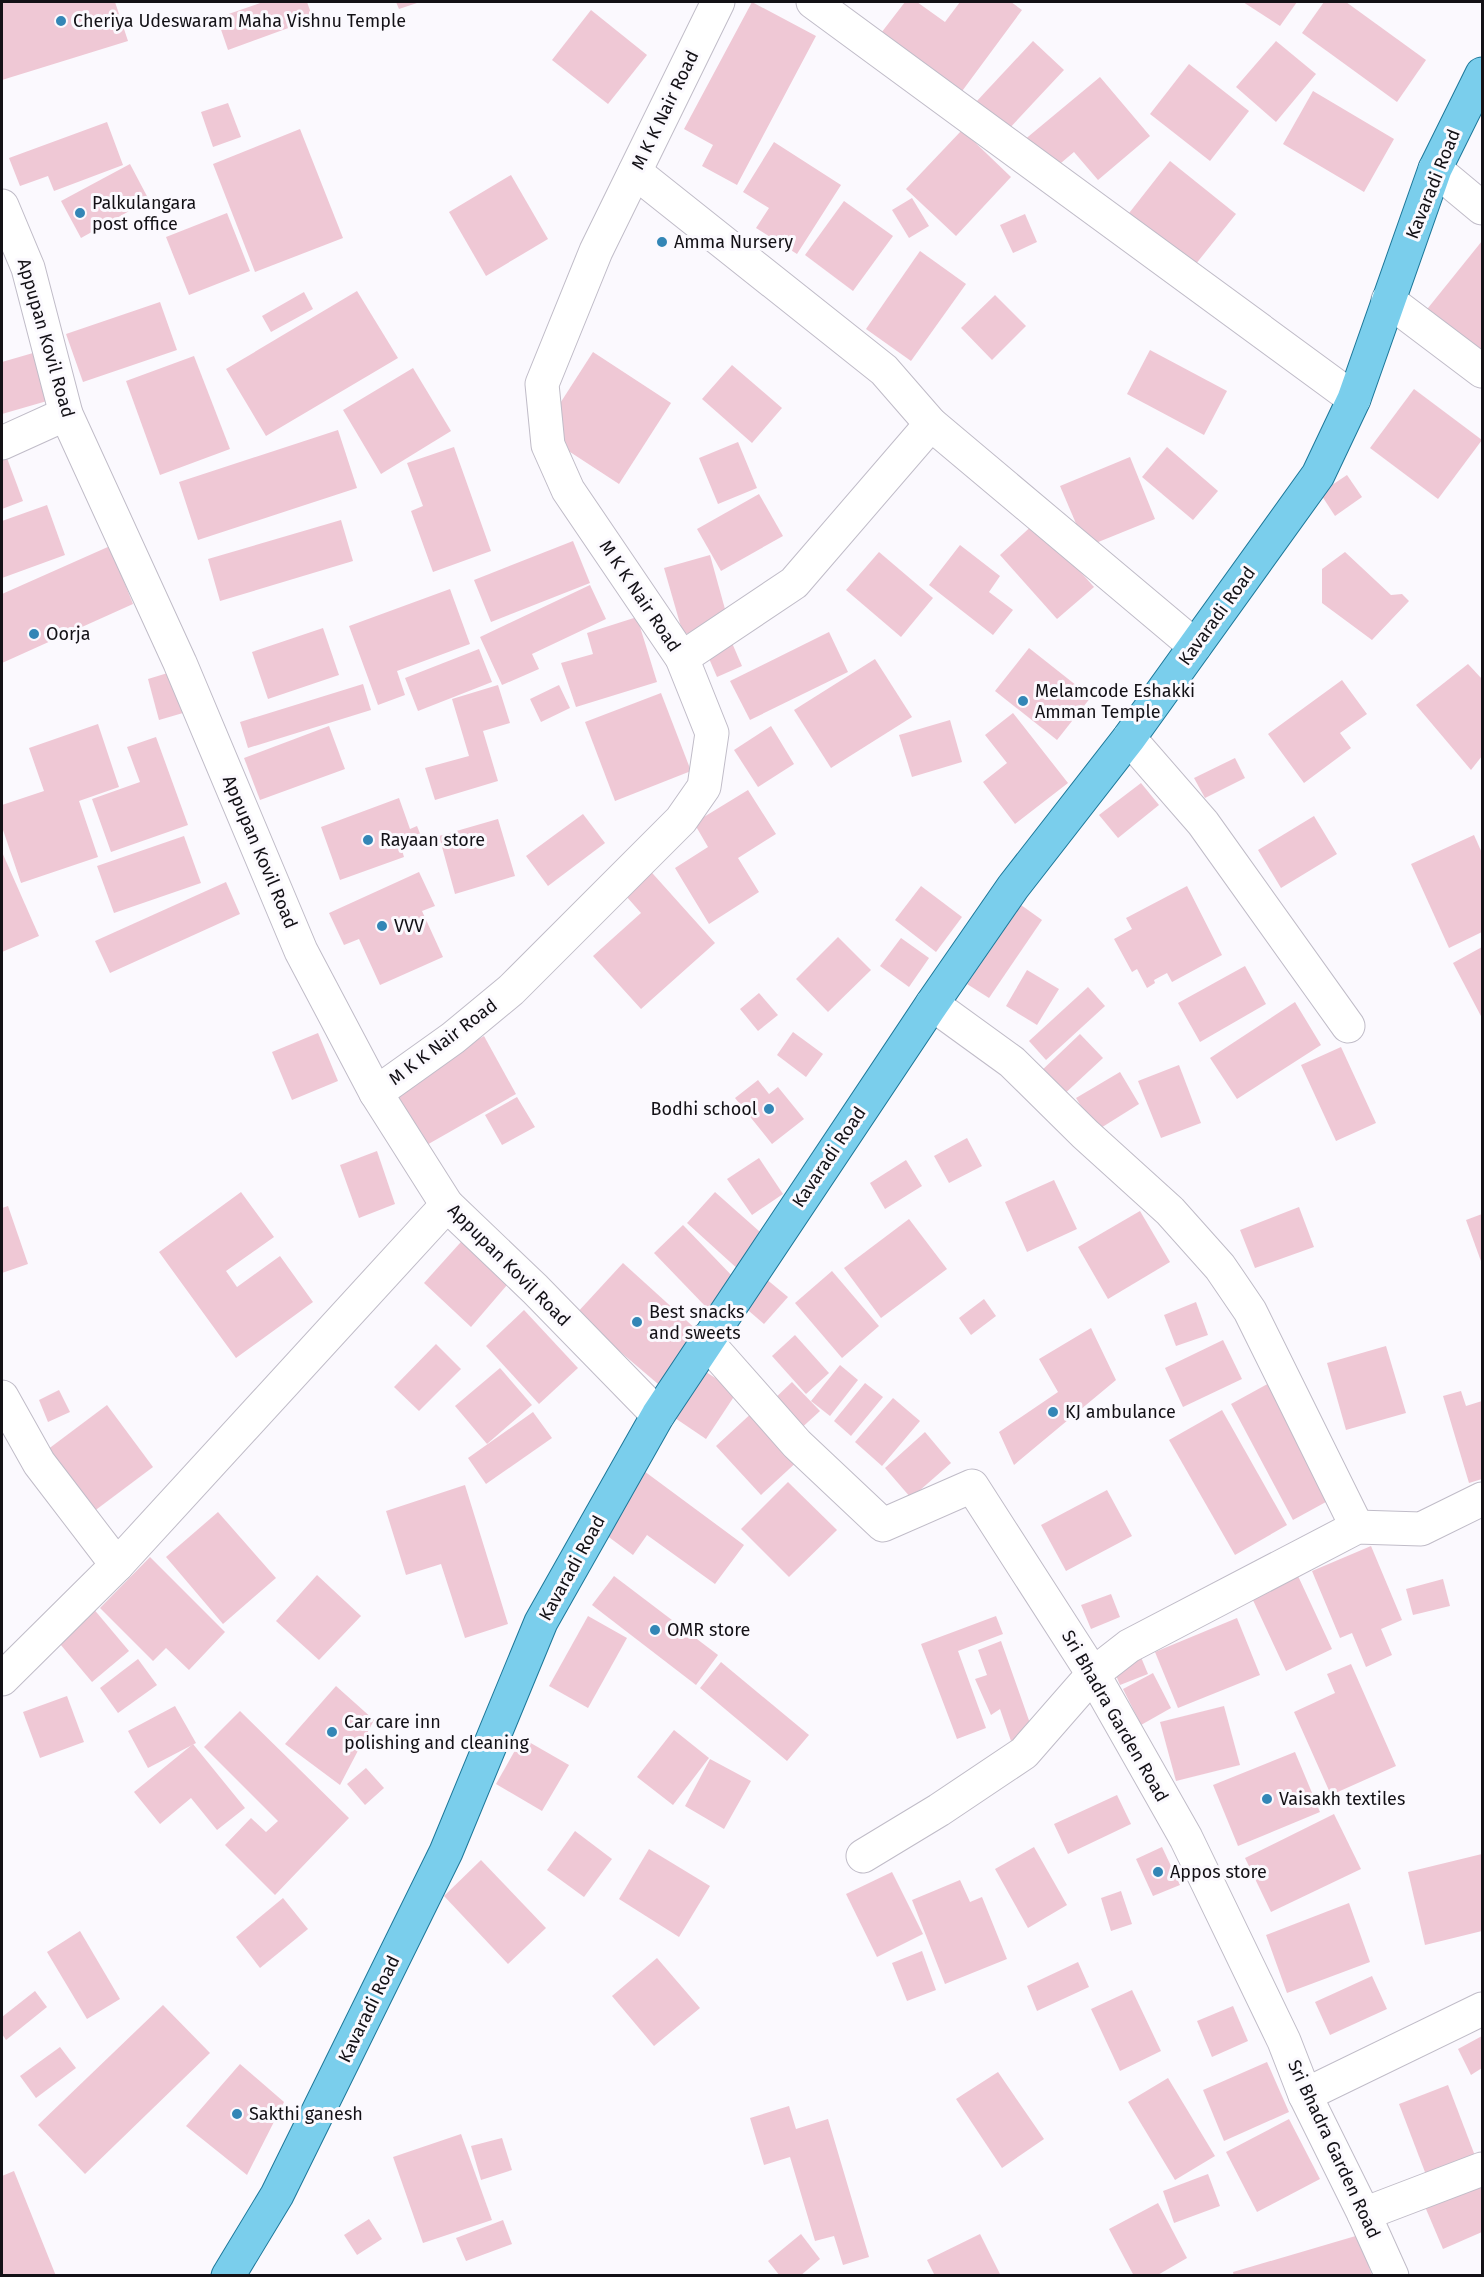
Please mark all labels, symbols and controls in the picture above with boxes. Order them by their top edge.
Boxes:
place label: Cheriya Udeswaram Maha Vishnu Temple [73,10,406,32]
marker: Cheriya Udeswaram Maha Vishnu Temple [54,14,68,28]
street label: M K K Nair Road [627,47,703,173]
street label: Kavaradi Road [1401,126,1465,242]
place label: Palkulangara post office [92,192,196,235]
marker: Palkulangara post office [73,206,87,220]
place label: Amma Nursery [674,231,793,253]
marker: Amma Nursery [655,235,669,249]
street label: Appupan Kovil Road [13,256,79,420]
street label: M K K Nair Road [595,536,685,656]
street label: Kavaradi Road [1174,562,1260,670]
place label: Oorja [46,623,91,645]
marker: Oorja [27,627,41,641]
place label: Melamcode Eshakki Amman Temple [1035,680,1195,723]
marker: Melamcode Eshakki Amman Temple [1016,694,1030,708]
street label: Appupan Kovil Road [218,772,302,932]
place label: Rayaan store [380,829,485,851]
marker: Rayaan store [361,833,375,847]
place label: VVV [394,915,424,937]
marker: VVV [375,919,389,933]
street label: M K K Nair Road [385,994,501,1090]
place label: Bodhi school [651,1098,757,1120]
marker: Bodhi school [762,1102,776,1116]
street label: Kavaradi Road [787,1103,871,1211]
street label: Appupan Kovil Road [443,1199,575,1331]
place label: Best snacks and sweets [649,1301,744,1344]
marker: Best snacks and sweets [630,1315,644,1329]
place label: KJ ambulance [1065,1401,1176,1423]
marker: KJ ambulance [1046,1405,1060,1419]
street label: Kavaradi Road [534,1512,610,1624]
place label: OMR store [667,1619,750,1641]
marker: OMR store [648,1623,662,1637]
street label: Sri Bhadra Garden Road [1057,1626,1173,1806]
place label: Car care inn polishing and cleaning [344,1711,530,1754]
marker: Car care inn polishing and cleaning [325,1725,339,1739]
place label: Vaisakh textiles [1279,1788,1405,1810]
marker: Vaisakh textiles [1260,1792,1274,1806]
place label: Appos store [1170,1861,1267,1883]
marker: Appos store [1151,1865,1165,1879]
street label: Kavaradi Road [334,1952,404,2066]
street label: Sri Bhadra Garden Road [1283,2056,1385,2242]
place label: Sakthi ganesh [249,2103,363,2125]
marker: Sakthi ganesh [230,2107,244,2121]

